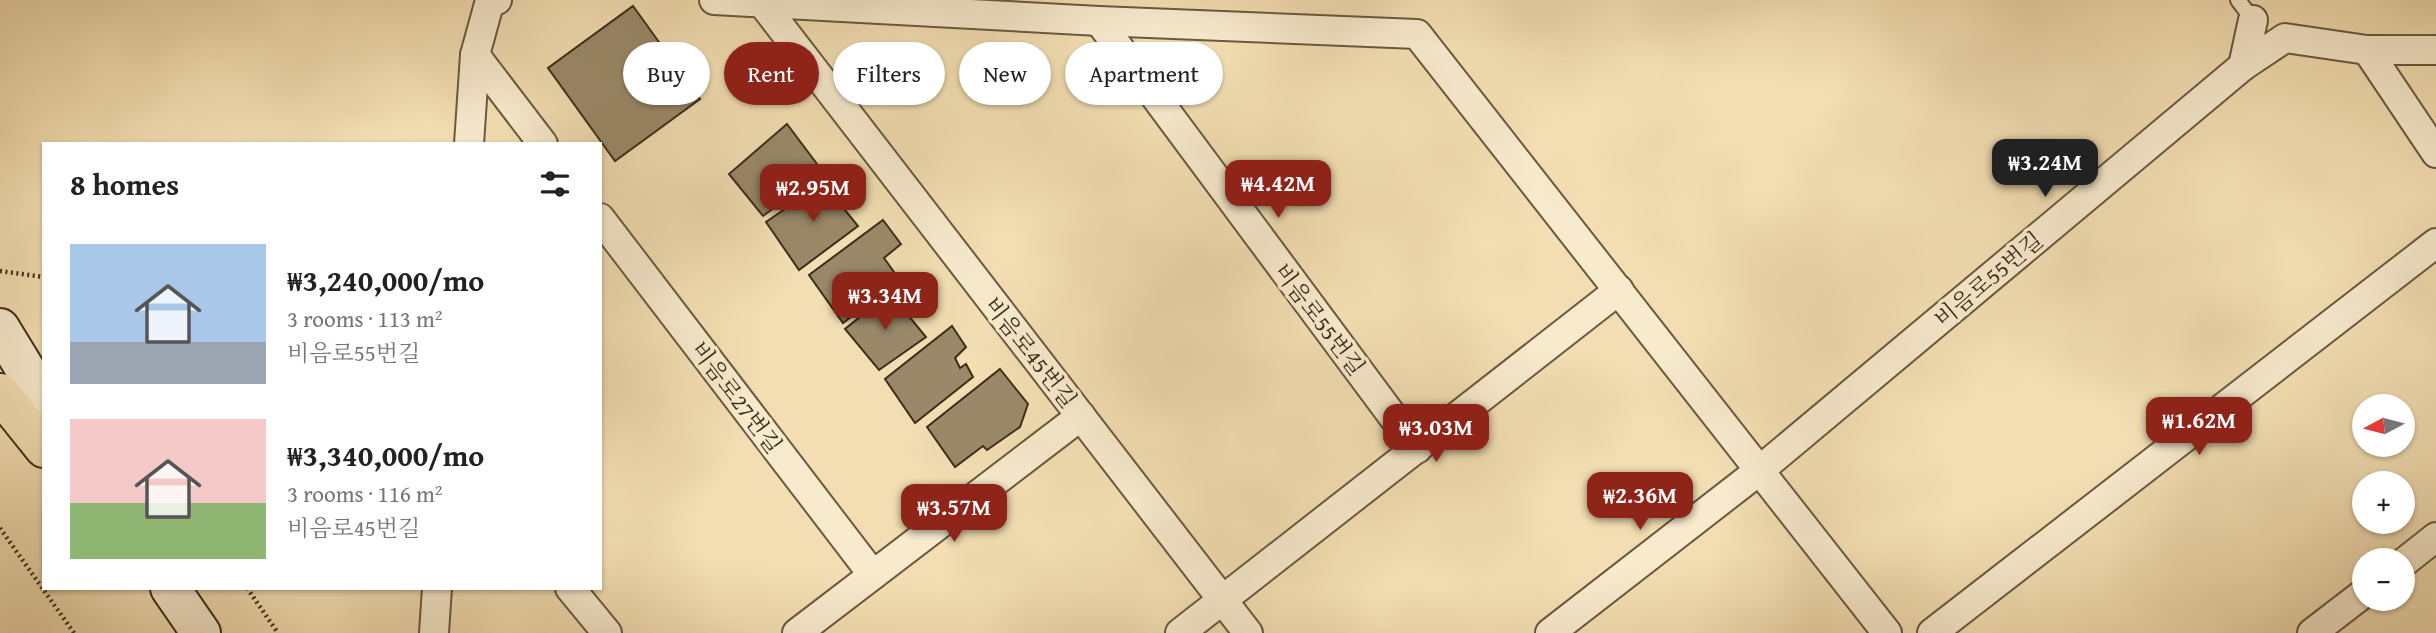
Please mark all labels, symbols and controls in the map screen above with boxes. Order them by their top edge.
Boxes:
chip: Buy [623,42,710,105]
chip: Rent [724,42,819,105]
chip: Filters [833,42,945,105]
chip: New [959,42,1051,105]
chip: Apartment [1065,42,1223,105]
pin: ₩3.24M [1988,140,2102,199]
text: ₩3.24M [2008,145,2082,178]
pin: ₩4.42M [1221,160,1335,220]
text: 8 homes [70,162,179,206]
pin: ₩2.95M [756,164,870,224]
icon: filters [536,165,574,203]
text: ₩4.42M [1241,166,1315,199]
text: ₩2.95M [776,170,850,203]
street label: 비음로55번길 [1926,224,2050,334]
street label: 비음로55번길 [1267,256,1373,382]
text: ₩3,240,000/mo [287,258,484,302]
icon: home [126,272,210,356]
pin: ₩3.34M [828,272,942,332]
text: ₩3.34M [848,278,922,311]
street label: 비음로45번길 [977,289,1085,415]
text: 3 rooms · 113 m² [287,302,442,335]
street label: 비음로27번길 [684,334,790,460]
text: 비음로55번길 [287,336,420,369]
north arrow [2352,394,2415,457]
map controls [2352,394,2415,611]
pin: ₩1.62M [2142,398,2256,457]
text: ₩1.62M [2162,403,2236,436]
pin: ₩3.03M [1379,405,1493,464]
text: ₩3.03M [1399,410,1473,443]
text: ₩3,340,000/mo [287,433,484,477]
icon: home [126,447,210,531]
button: + [2352,471,2415,534]
pin: ₩2.36M [1583,472,1697,532]
text: 3 rooms · 116 m² [287,477,442,510]
text: ₩2.36M [1603,478,1677,511]
pin: ₩3.57M [897,484,1011,544]
text: ₩3.57M [917,490,991,523]
text: 비음로45번길 [287,511,420,544]
button: − [2352,548,2415,611]

